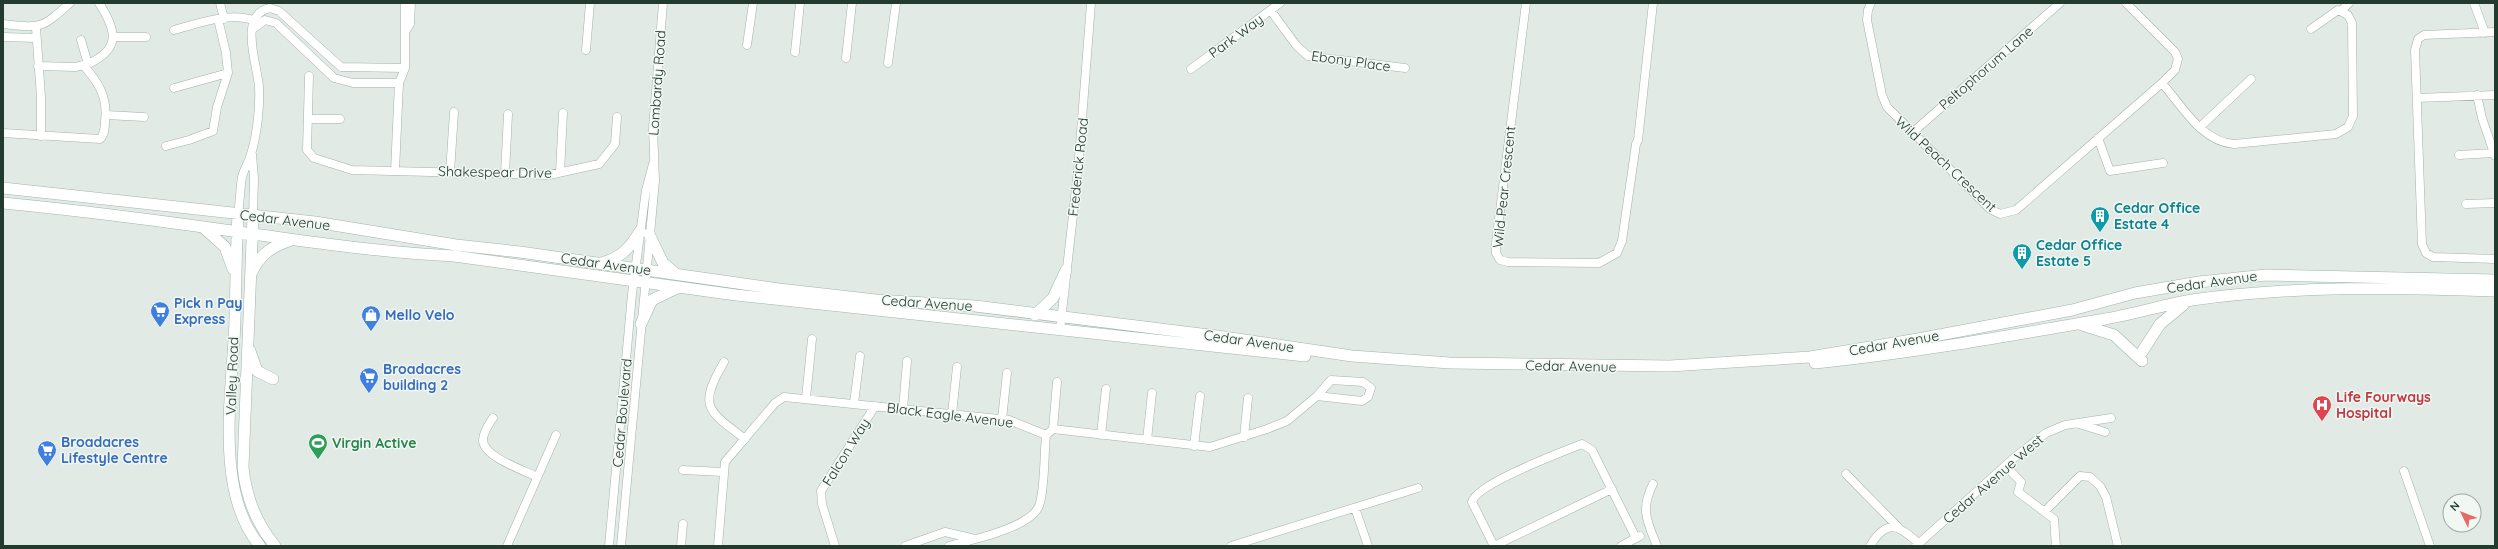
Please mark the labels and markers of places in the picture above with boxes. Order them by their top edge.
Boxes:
place label: Cedar Office Estate 4 [2114,199,2200,233]
building icon: Cedar Office Estate 4 [2089,205,2111,233]
place label: Cedar Office Estate 5 [2036,236,2122,270]
building icon: Cedar Office Estate 5 [2011,242,2033,270]
place label: Pick n Pay Express [174,294,243,328]
supermarket icon: Pick n Pay Express [149,300,171,328]
shop icon: Mello Velo [360,304,382,332]
place label: Mello Velo [385,306,455,324]
place label: Broadacres building 2 [383,360,461,394]
supermarket icon: Broadacres building 2 [358,366,380,394]
place label: Life Fourways Hospital [2336,388,2431,422]
hospital icon: Life Fourways Hospital [2311,394,2333,422]
sports icon: Virgin Active [307,432,329,460]
place label: Broadacres Lifestyle Centre [61,433,168,467]
place label: Virgin Active [332,434,416,452]
supermarket icon: Broadacres Lifestyle Centre [36,439,58,467]

